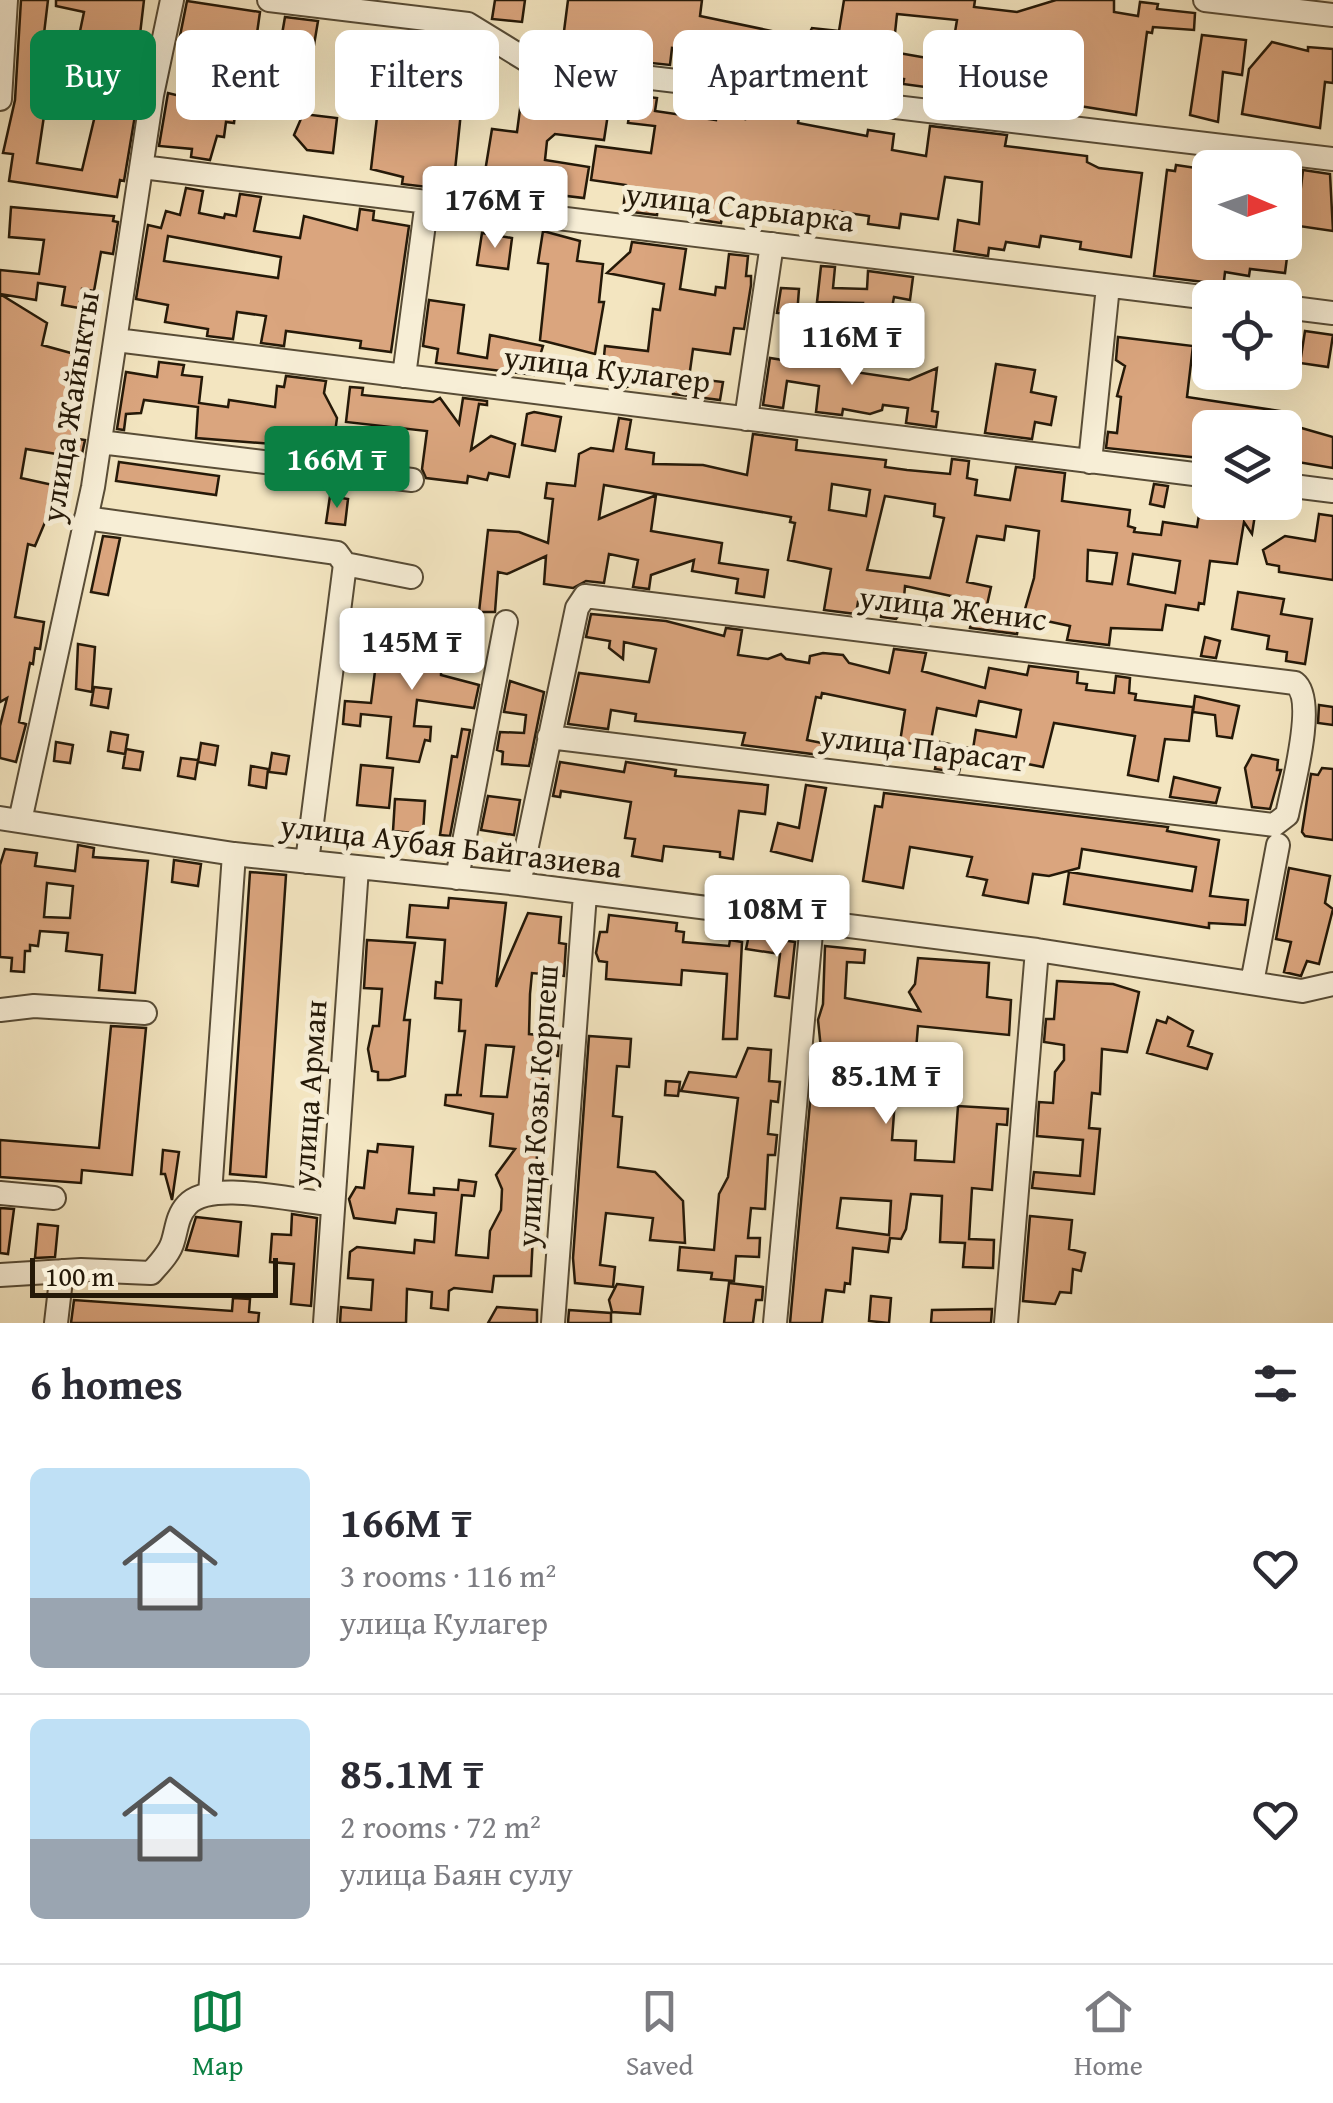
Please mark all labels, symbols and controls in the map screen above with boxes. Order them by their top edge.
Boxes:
chip: Buy [30,30,156,120]
chip: Rent [176,30,315,120]
chip: Filters [335,30,499,120]
chip: New [519,30,653,120]
chip: Apartment [673,30,903,120]
chip: House [923,30,1084,120]
north arrow [1192,150,1302,260]
map controls [1192,150,1302,520]
pin: 176M ₸ [414,166,576,251]
street label: улица Сарыарка [622,169,858,244]
text: 176M ₸ [445,175,545,222]
button: locate [1192,280,1302,390]
street label: улица Жайыкты [28,288,111,527]
pin: 116M ₸ [771,303,933,388]
text: 116M ₸ [802,312,902,359]
street label: улица Кулагер [500,332,713,405]
button: layers [1192,410,1302,520]
pin: 166M ₸ [256,426,418,511]
text: 166M ₸ [287,435,387,482]
street label: улица Женис [856,573,1050,642]
pin: 145M ₸ [331,608,493,693]
text: 145M ₸ [362,617,462,664]
street label: улица Парасат [817,711,1029,783]
street label: улица Аубая Байгазиева [277,801,625,890]
pin: 108M ₸ [696,875,858,960]
text: 108M ₸ [727,884,827,931]
street label: улица Козы Корпеш [503,963,570,1250]
street label: улица Арман [278,998,338,1189]
pin: 85.1M ₸ [794,1042,978,1127]
text: 85.1M ₸ [831,1051,941,1098]
scale bar [30,1253,278,1298]
text: 100 m [45,1255,114,1296]
text: 6 homes [30,1353,183,1414]
icon: filters [1248,1356,1303,1411]
text: 166M ₸ [340,1491,472,1552]
icon: home [110,1508,230,1628]
icon: heart [1248,1541,1303,1596]
text: 3 rooms · 116 m² [340,1552,556,1599]
text: улица Кулагер [340,1599,548,1646]
text: 85.1M ₸ [340,1742,484,1803]
icon: home [110,1759,230,1879]
icon: heart [1248,1792,1303,1847]
text: 2 rooms · 72 m² [340,1803,541,1850]
text: улица Баян сулу [340,1850,573,1897]
tab: Map [190,1984,245,2085]
tab: Saved [626,1984,693,2085]
tab: Home [1074,1984,1143,2085]

